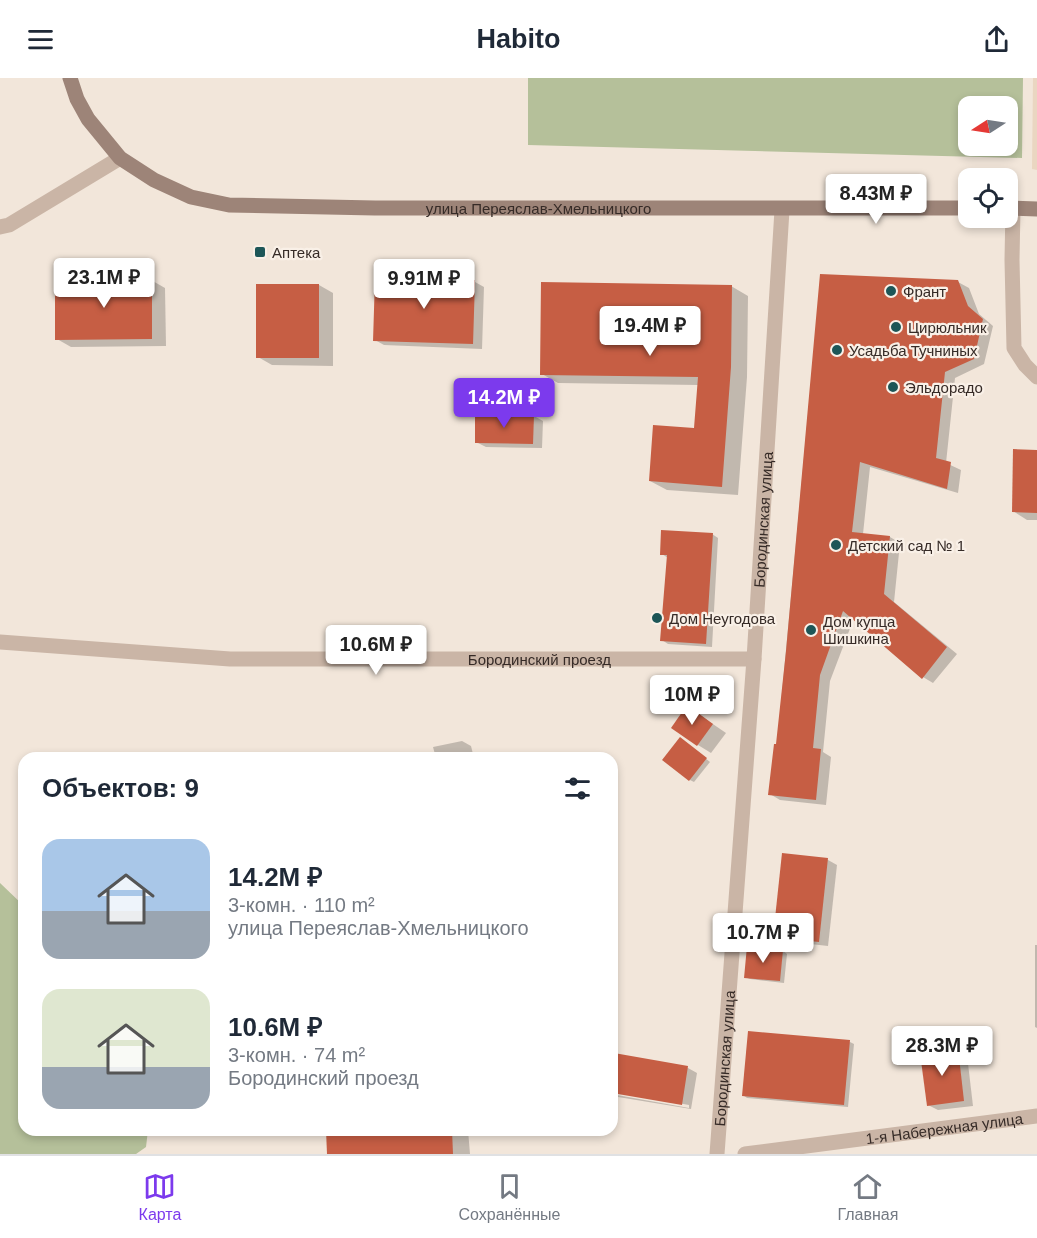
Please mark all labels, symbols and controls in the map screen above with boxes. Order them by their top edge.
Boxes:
icon: menu [24,23,57,56]
icon: share [980,23,1013,56]
text: Habito [477,24,561,54]
north arrow [958,96,1018,156]
map controls [958,96,1018,228]
button: locate [958,168,1018,228]
pin: 8.43M ₽ [821,174,931,225]
text: 8.43M ₽ [840,182,912,204]
street label: улица Переяслав-Хмельницкого [426,200,651,217]
place label: Аптека [272,244,321,261]
marker: Аптека [253,245,267,259]
pin: 23.1M ₽ [49,258,159,309]
pin: 9.91M ₽ [369,259,479,310]
text: 23.1M ₽ [68,266,140,288]
text: 9.91M ₽ [388,267,460,289]
place label: Франт [903,283,946,300]
marker: Франт [884,284,898,298]
pin: 19.4M ₽ [595,306,705,357]
text: 19.4M ₽ [614,314,686,336]
place label: Цирюльник [908,319,987,336]
marker: Цирюльник [889,320,903,334]
place label: Усадьба Тучниных [849,342,978,359]
marker: Усадьба Тучниных [830,343,844,357]
pin: 14.2M ₽ [449,378,559,429]
place label: Эльдорадо [905,379,983,396]
marker: Эльдорадо [886,380,900,394]
text: 14.2M ₽ [468,386,540,408]
street label: Бородинская улица [750,450,775,588]
place label: Детский сад № 1 [848,537,965,554]
marker: Детский сад № 1 [829,538,843,552]
place label: Дом Неугодова [669,610,776,627]
marker: Дом Неугодова [650,611,664,625]
place label: Дом купца Шишкина [823,613,896,647]
marker: Дом купца Шишкина [804,623,818,637]
pin: 10.6M ₽ [321,625,431,676]
text: 10.6M ₽ [340,633,412,655]
street label: Бородинский проезд [468,651,611,668]
pin: 10M ₽ [650,675,734,726]
text: 10M ₽ [664,683,720,705]
icon: filters [561,772,594,805]
text: Объектов: 9 [42,773,199,803]
text: 14.2M ₽ [228,862,323,892]
icon: home [90,863,162,935]
text: 3-комн. · 110 m² [228,894,375,916]
pin: 10.7M ₽ [708,913,818,964]
text: улица Переяслав-Хмельницкого [228,917,529,939]
text: 10.7M ₽ [727,921,799,943]
street label: Бородинская улица [711,989,738,1127]
text: 10.6M ₽ [228,1012,323,1042]
icon: home [90,1013,162,1085]
pin: 28.3M ₽ [887,1026,997,1077]
text: 28.3M ₽ [906,1034,978,1056]
text: 3-комн. · 74 m² [228,1044,365,1066]
text: Бородинский проезд [228,1067,419,1089]
street label: 1-я Набережная улица [865,1109,1025,1147]
tab: Карта [139,1170,181,1224]
tab: Сохранённые [459,1170,560,1224]
tab: Главная [838,1170,898,1224]

